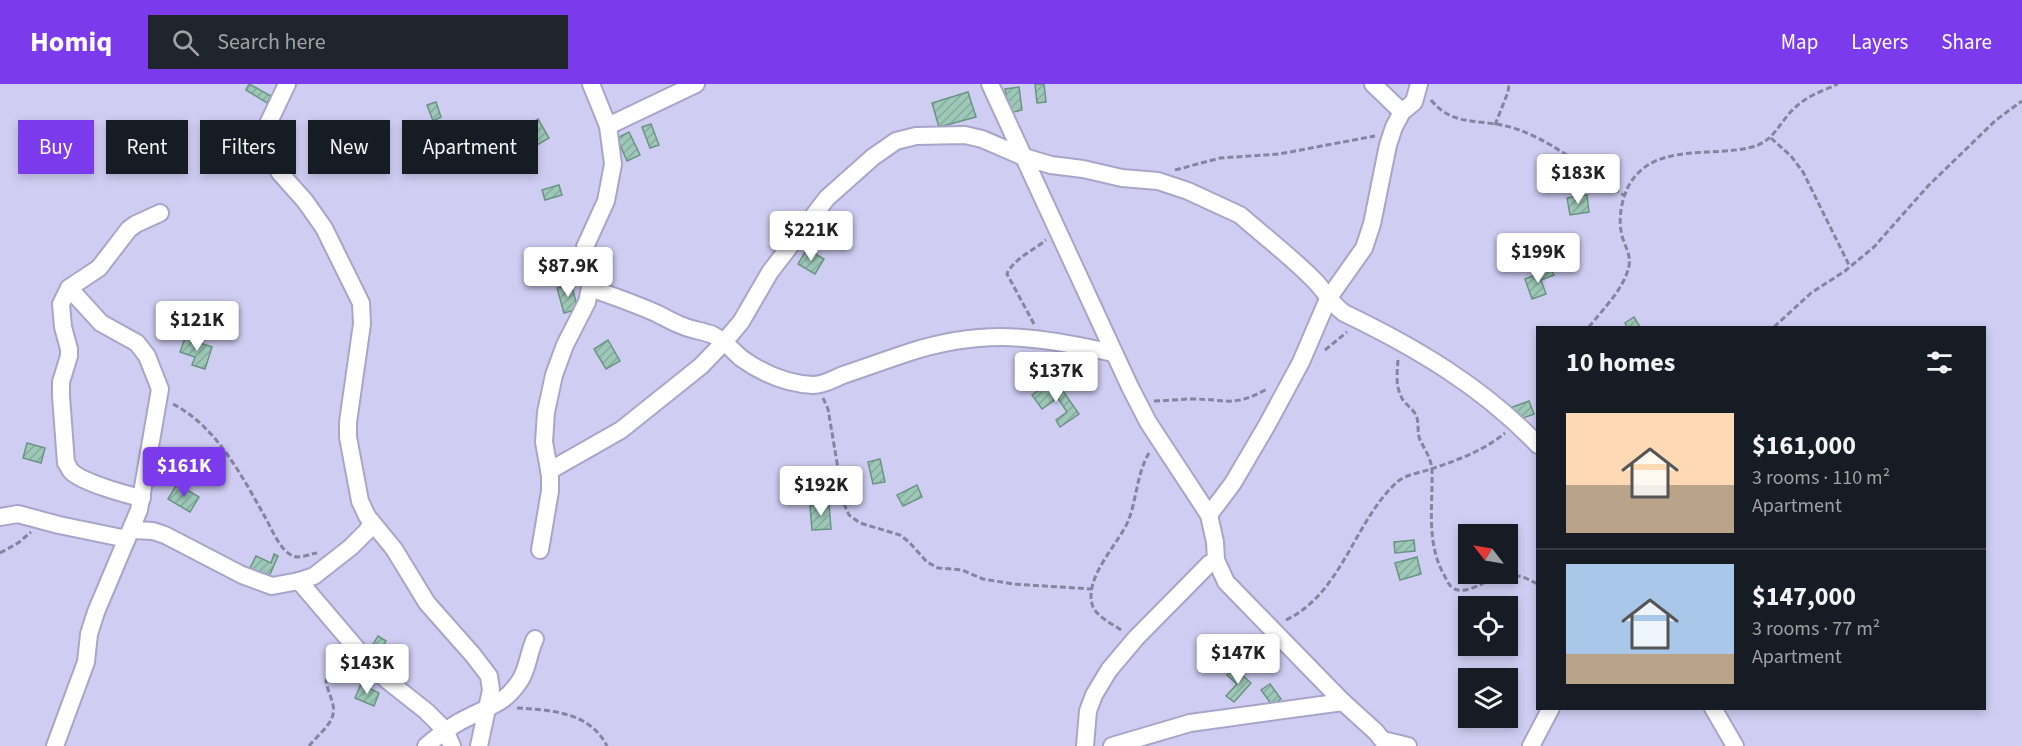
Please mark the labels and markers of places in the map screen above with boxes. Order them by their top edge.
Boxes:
pin: $183K [1536,154,1620,205]
pin: $221K [769,211,853,262]
pin: $199K [1496,233,1580,284]
pin: $87.9K [519,247,617,298]
pin: $121K [155,301,239,352]
pin: $137K [1014,352,1098,403]
pin: $161K [142,447,226,498]
pin: $192K [779,466,863,517]
pin: $147K [1196,634,1280,685]
pin: $143K [325,644,409,695]

